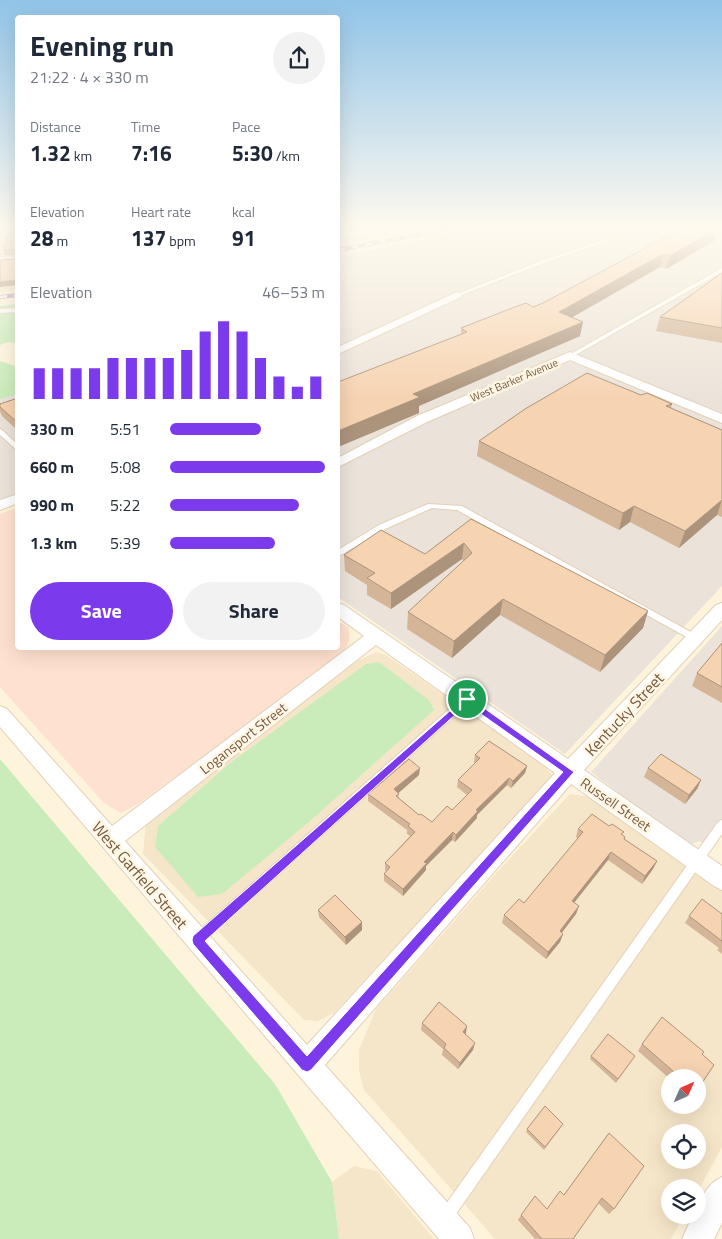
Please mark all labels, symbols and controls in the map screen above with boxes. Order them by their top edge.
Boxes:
text: Evening run [30,24,174,67]
button: share [273,32,325,84]
text: 21:22 · 4 × 330 m [30,65,149,89]
text: Distance [30,116,81,137]
text: Time [131,116,160,137]
text: Pace [232,116,260,137]
text: 1.32 [30,137,71,169]
text: 7:16 [131,137,172,169]
text: 5:30 [232,137,273,169]
text: km [71,145,92,166]
text: /km [273,145,300,166]
text: Elevation [30,201,84,222]
text: Heart rate [131,201,191,222]
text: kcal [232,201,255,222]
text: 28 [30,222,54,254]
text: 137 [131,222,166,254]
text: 91 [232,222,256,254]
text: m [54,230,68,251]
text: bpm [166,230,196,251]
text: Elevation [30,280,92,304]
text: 46–53 m [262,280,325,304]
street label: West Barker Avenue [468,354,561,406]
text: 330 m [30,417,74,441]
text: 5:51 [110,417,140,441]
text: 660 m [30,455,74,479]
text: 5:08 [110,455,140,479]
text: 990 m [30,493,74,517]
text: 5:22 [110,493,140,517]
text: 1.3 km [30,531,77,555]
text: 5:39 [110,531,140,555]
button: Save [30,582,173,640]
button: Share [183,582,325,640]
street label: Kentucky Street [579,667,669,761]
pin [446,678,488,720]
icon: arrive [453,685,481,713]
street label: Logansport Street [195,697,291,779]
street label: Russell Street [576,772,656,836]
street label: West Garfield Street [86,816,194,934]
north arrow [661,1069,706,1114]
map controls [661,1069,706,1224]
button: locate [661,1124,706,1169]
button: layers [661,1179,706,1224]

